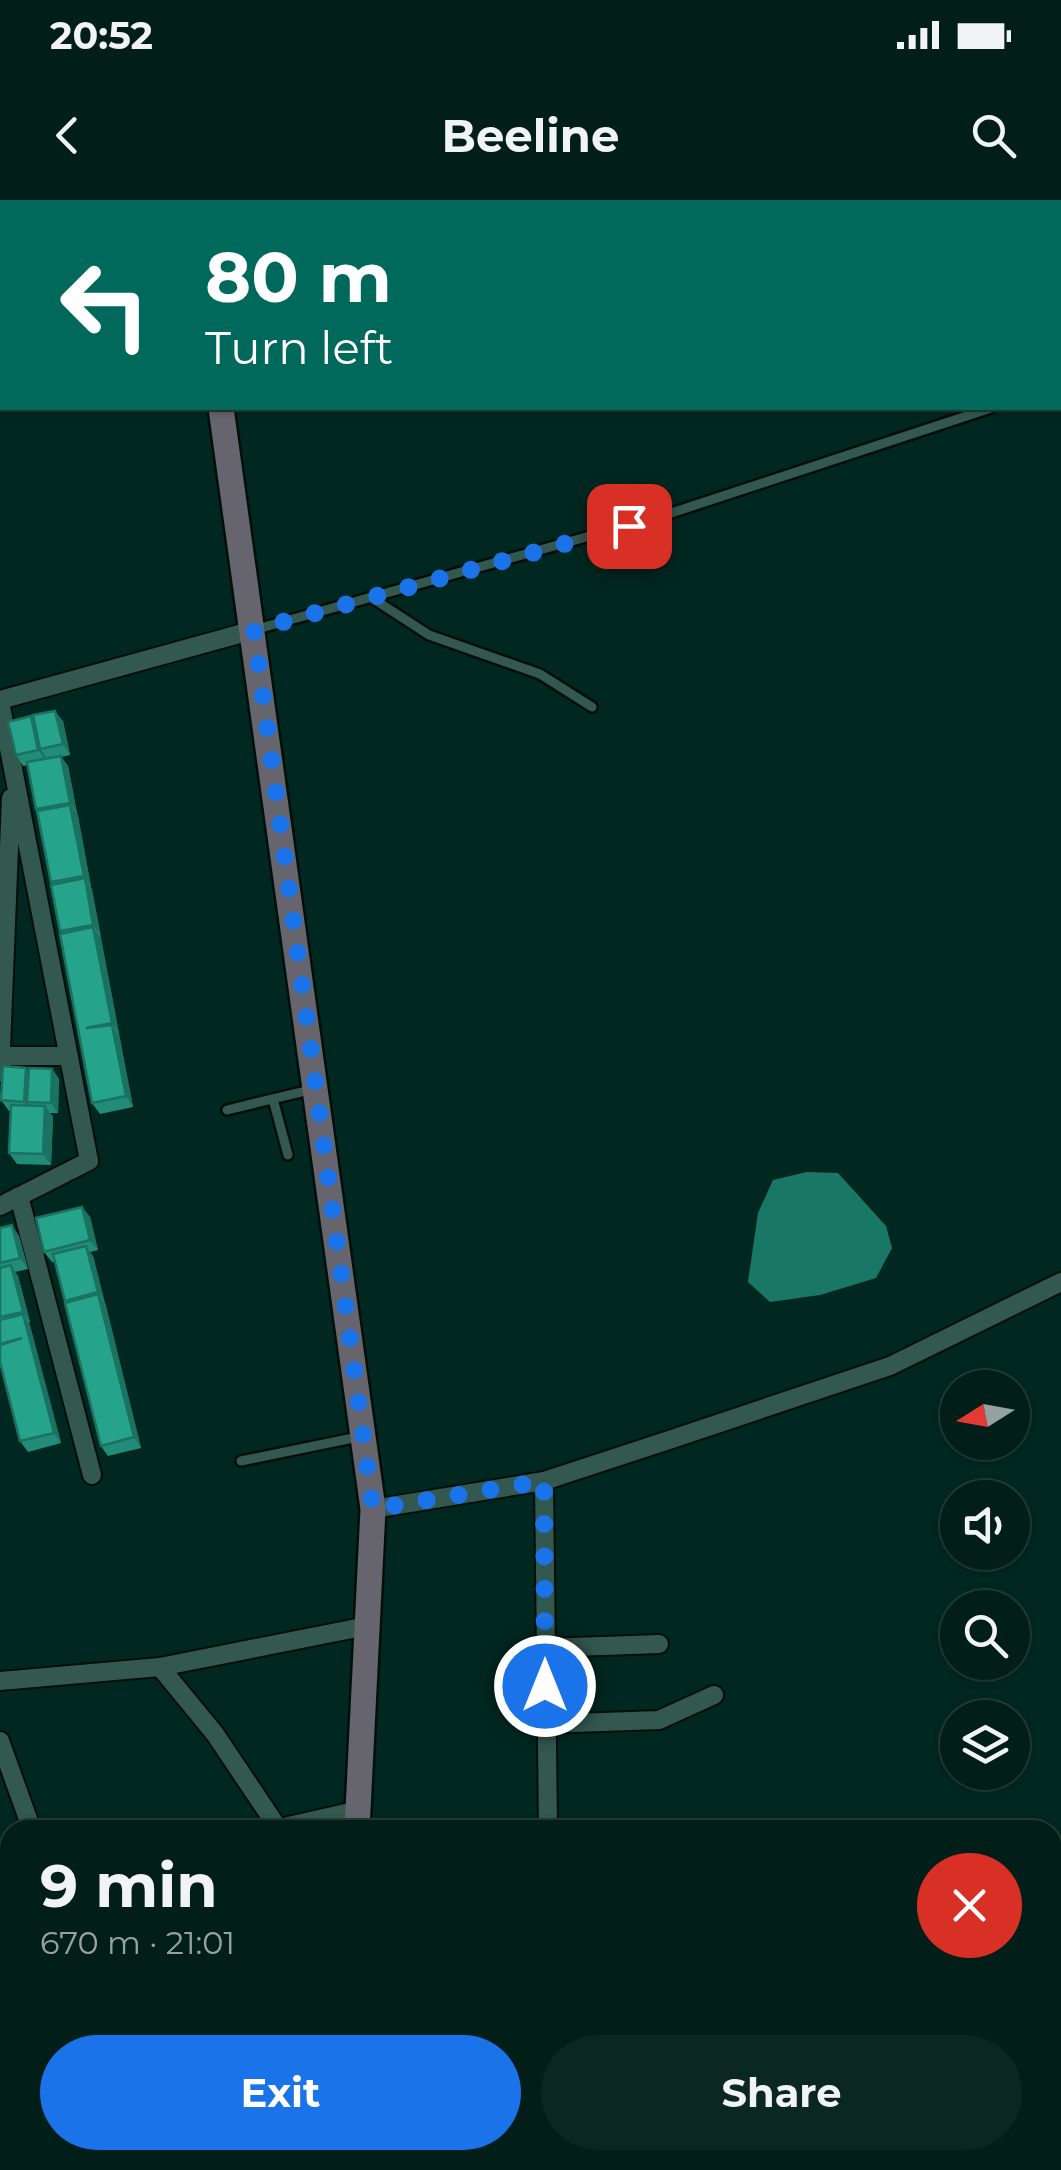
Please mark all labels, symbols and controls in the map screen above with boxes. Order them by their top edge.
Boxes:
text: 20:52 [50,12,153,59]
icon: back [40,108,95,163]
text: Beeline [442,108,619,163]
icon: search [966,108,1021,163]
text: 80 m [205,234,392,320]
icon: left [40,240,170,370]
text: Turn left [205,320,393,375]
pin [587,484,672,569]
icon: arrive [602,499,657,554]
north arrow [940,1370,1030,1460]
map controls [940,1370,1030,1790]
button: sound [940,1480,1030,1570]
button: search [940,1590,1030,1680]
position arrow [493,1634,597,1738]
button: layers [940,1700,1030,1790]
text: 9 min [40,1849,218,1922]
button: close [917,1853,1022,1958]
text: 670 m · 21:01 [40,1923,235,1962]
button: Exit [40,2035,521,2150]
button: Share [541,2035,1022,2150]

